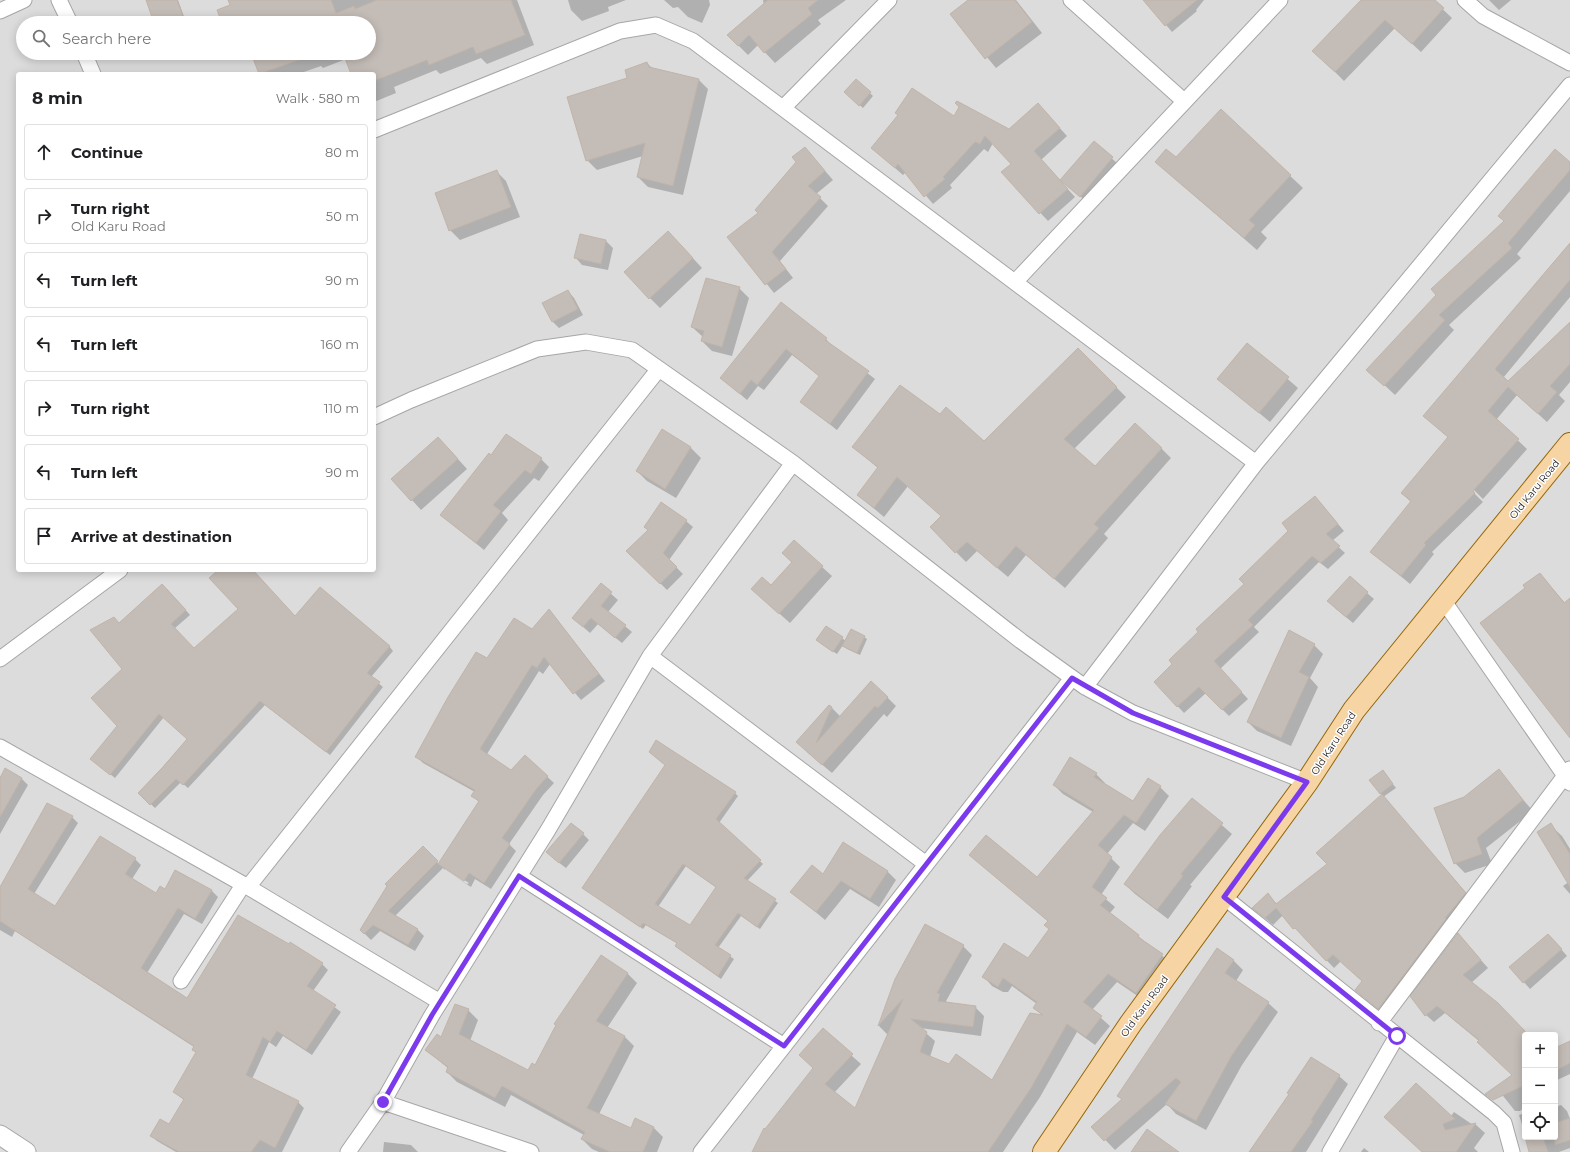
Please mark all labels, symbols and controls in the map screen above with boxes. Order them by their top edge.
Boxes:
search box [16,16,376,60]
icon: search [30,27,52,49]
text: Search here [62,29,151,48]
text: 8 min [32,88,83,108]
text: Walk · 580 m [276,90,360,106]
icon: ahead [33,141,55,163]
text: Continue [71,143,143,162]
text: 80 m [325,144,359,160]
text: Turn right [71,199,150,218]
icon: right [33,205,55,227]
text: 50 m [326,208,359,224]
text: Old Karu Road [71,218,166,234]
icon: left [33,269,55,291]
text: Turn left [71,271,138,290]
text: 90 m [325,272,359,288]
icon: left [33,333,55,355]
text: Turn left [71,335,138,354]
text: 160 m [321,336,359,352]
icon: right [33,397,55,419]
text: Turn right [71,399,150,418]
text: 110 m [324,400,359,416]
street label: Old Karu Road [1506,457,1562,522]
icon: left [33,461,55,483]
text: Turn left [71,463,138,482]
text: 90 m [325,464,359,480]
icon: arrive [33,525,55,547]
text: Arrive at destination [71,527,232,546]
street label: Old Karu Road [1308,709,1359,777]
street label: Old Karu Road [1118,973,1171,1040]
route start [1388,1027,1406,1045]
map controls [1522,1032,1558,1140]
button: + [1522,1032,1558,1068]
button: − [1522,1068,1558,1104]
route end [374,1093,392,1111]
button: locate [1522,1104,1558,1140]

